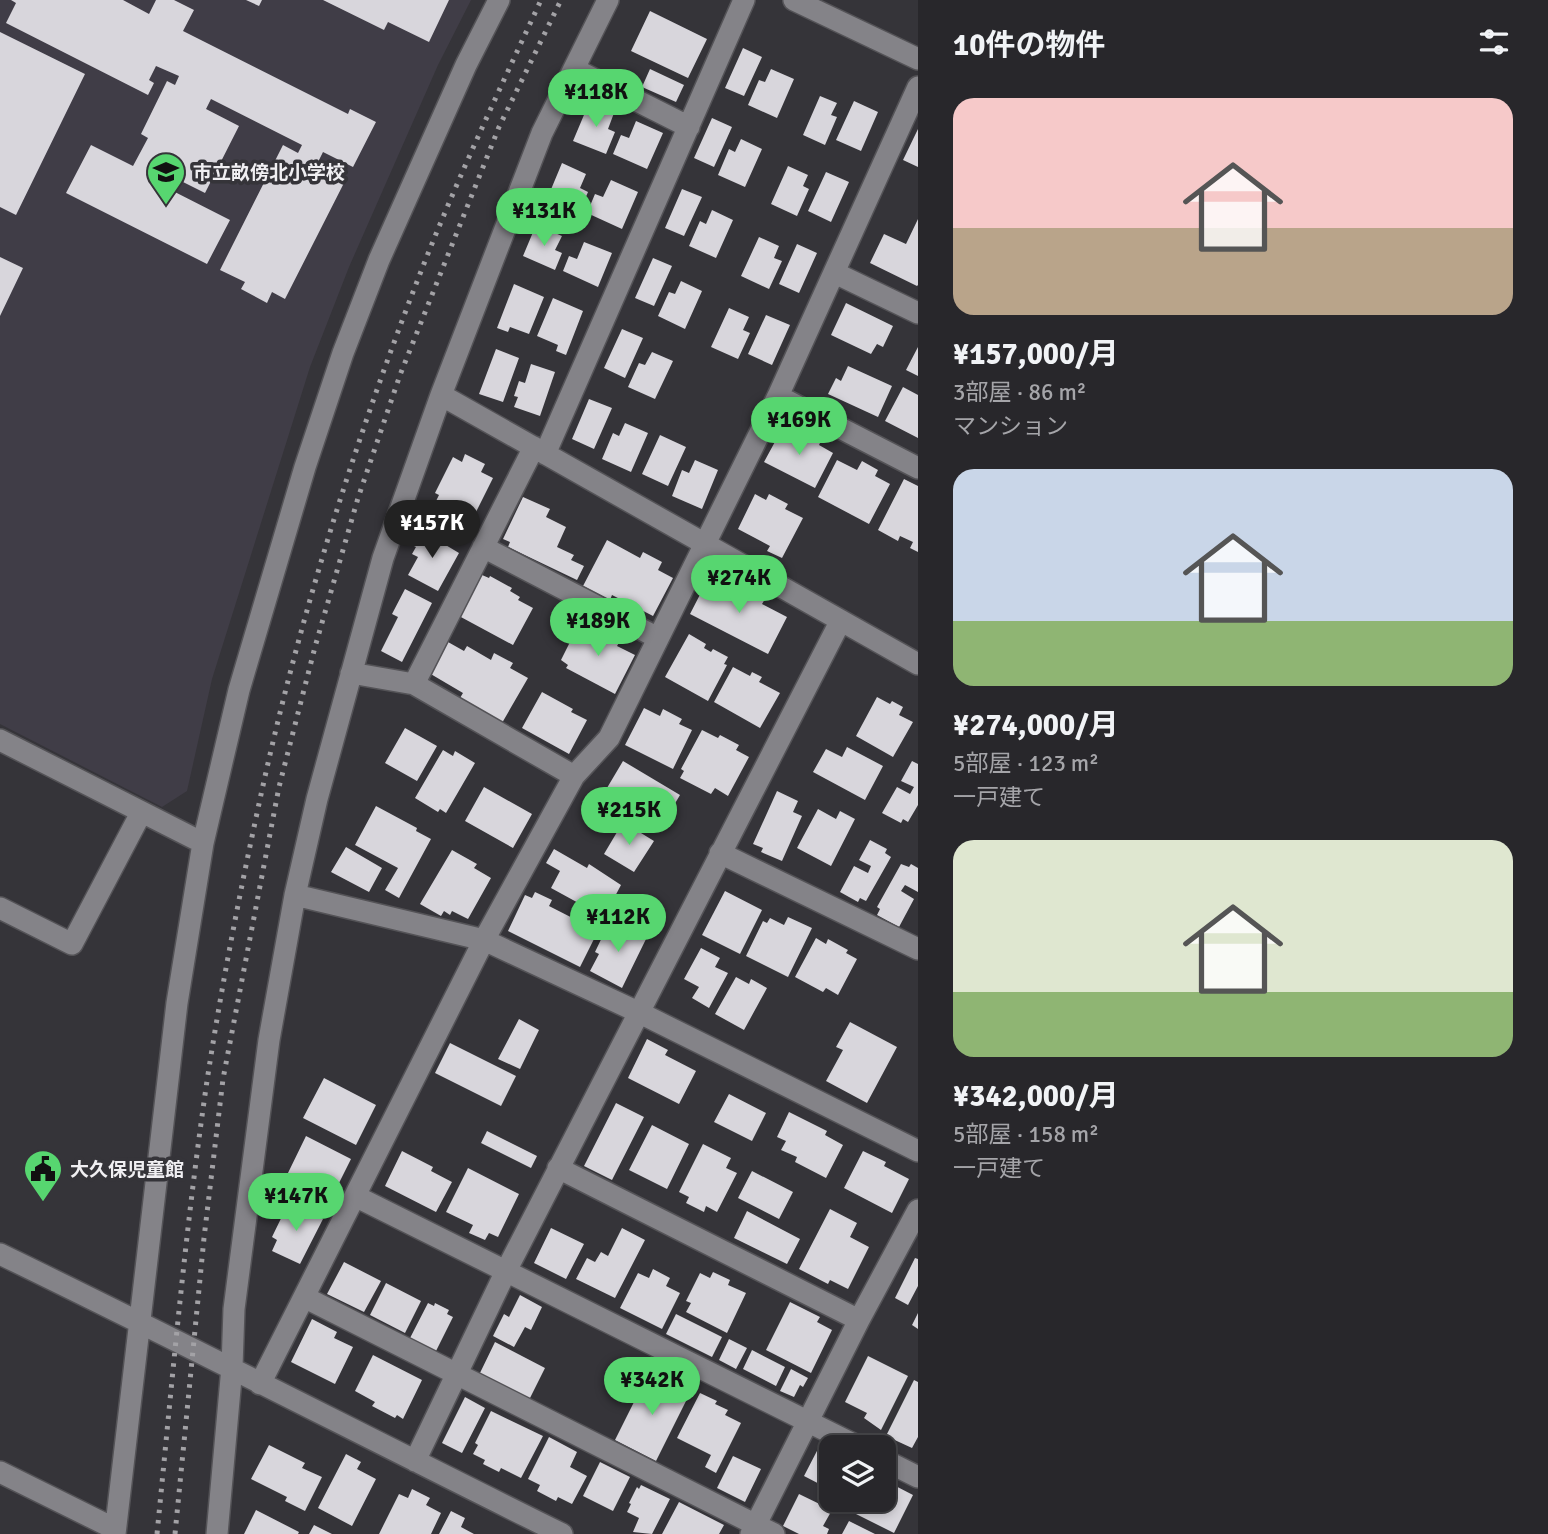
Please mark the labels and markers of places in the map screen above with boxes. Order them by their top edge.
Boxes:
pin: ¥118K [547,69,645,129]
school or university icon: 市立畝傍北小学校 [145,151,187,206]
place label: 市立畝傍北小学校 [193,161,345,185]
pin: ¥131K [495,188,593,248]
pin: ¥169K [750,398,848,457]
pin: ¥157K [383,500,481,560]
pin: ¥274K [690,556,788,615]
pin: ¥189K [549,598,647,658]
pin: ¥215K [580,788,678,847]
pin: ¥112K [569,894,667,954]
public building icon: 大久保児童館 [22,1148,64,1203]
place label: 大久保児童館 [70,1158,184,1182]
pin: ¥147K [247,1174,345,1233]
pin: ¥342K [603,1358,701,1417]

